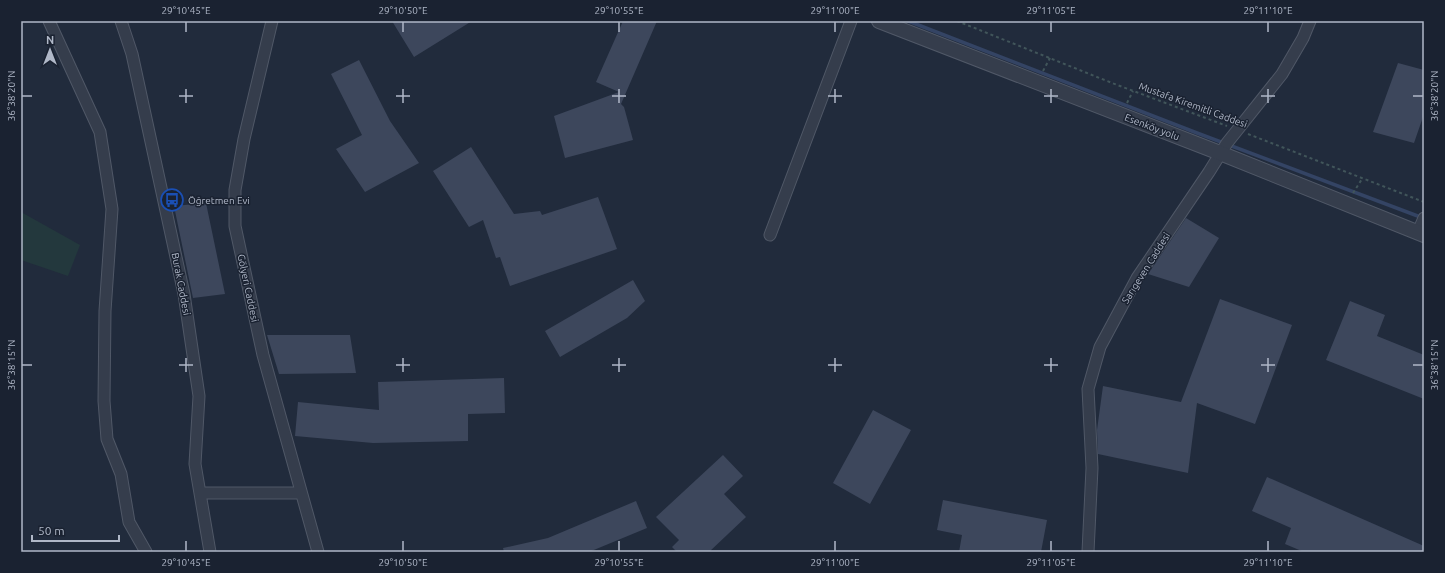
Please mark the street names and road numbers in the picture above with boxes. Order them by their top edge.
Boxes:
street label: Mustafa Kiremitli Caddesi [1137,80,1249,130]
street label: Esenköy yolu [1123,111,1181,143]
street label: Sarıgeven Caddesi [1120,231,1172,305]
street label: Burak Caddesi [170,252,192,316]
street label: Gölyeri Caddesi [235,253,261,323]

